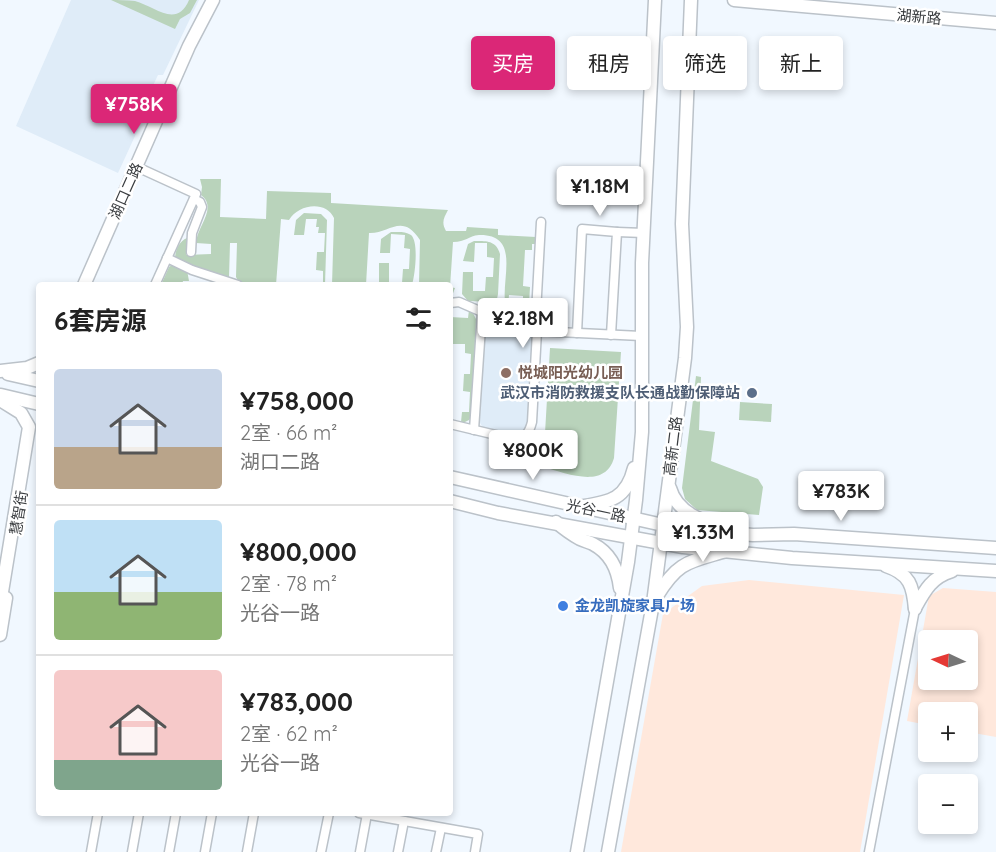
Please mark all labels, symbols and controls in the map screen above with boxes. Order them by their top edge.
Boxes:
street label: 湖新路 [896,5,942,28]
chip: 买房 [471,36,555,90]
chip: 租房 [567,36,651,90]
chip: 筛选 [663,36,747,90]
chip: 新上 [759,36,843,90]
pin: ¥758K [92,84,176,135]
text: ¥758K [105,91,163,116]
street label: 湖口二路 [105,160,146,222]
pin: ¥1.18M [551,166,649,217]
text: ¥1.18M [571,173,629,198]
pin: ¥2.18M [474,298,572,349]
icon: filters [402,302,435,335]
text: 6套房源 [54,304,146,337]
text: ¥2.18M [492,305,554,330]
place label: 悦城阳光幼儿园 [518,363,623,382]
marker: 悦城阳光幼儿园 [499,366,513,380]
place label: 武汉市消防救援支队长通战勤保障站 [500,383,740,402]
text: ¥758,000 [240,384,354,417]
marker: 武汉市消防救援支队长通战勤保障站 [745,386,759,400]
icon: home [102,393,174,465]
street label: 高新二路 [659,415,686,477]
text: 2室 · 66 m² [240,420,337,445]
pin: ¥800K [491,430,575,481]
text: ¥800K [503,437,563,462]
text: 湖口二路 [240,449,320,474]
pin: ¥783K [799,471,883,522]
text: ¥783K [812,478,870,503]
street label: 慧智街 [6,489,31,537]
street label: 光谷一路 [565,495,627,526]
pin: ¥1.33M [654,512,752,563]
text: ¥1.33M [672,519,734,544]
text: ¥800,000 [240,535,357,568]
icon: home [102,544,174,616]
text: 2室 · 78 m² [240,571,337,596]
place label: 金龙凯旋家具广场 [575,596,695,615]
marker: 金龙凯旋家具广场 [556,599,570,613]
text: 光谷一路 [240,600,320,625]
north arrow [918,630,978,690]
map controls [918,630,978,834]
text: ¥783,000 [240,685,353,718]
icon: home [102,694,174,766]
button: + [918,702,978,762]
text: 2室 · 62 m² [240,721,338,746]
text: 光谷一路 [240,750,320,775]
button: − [918,774,978,834]

